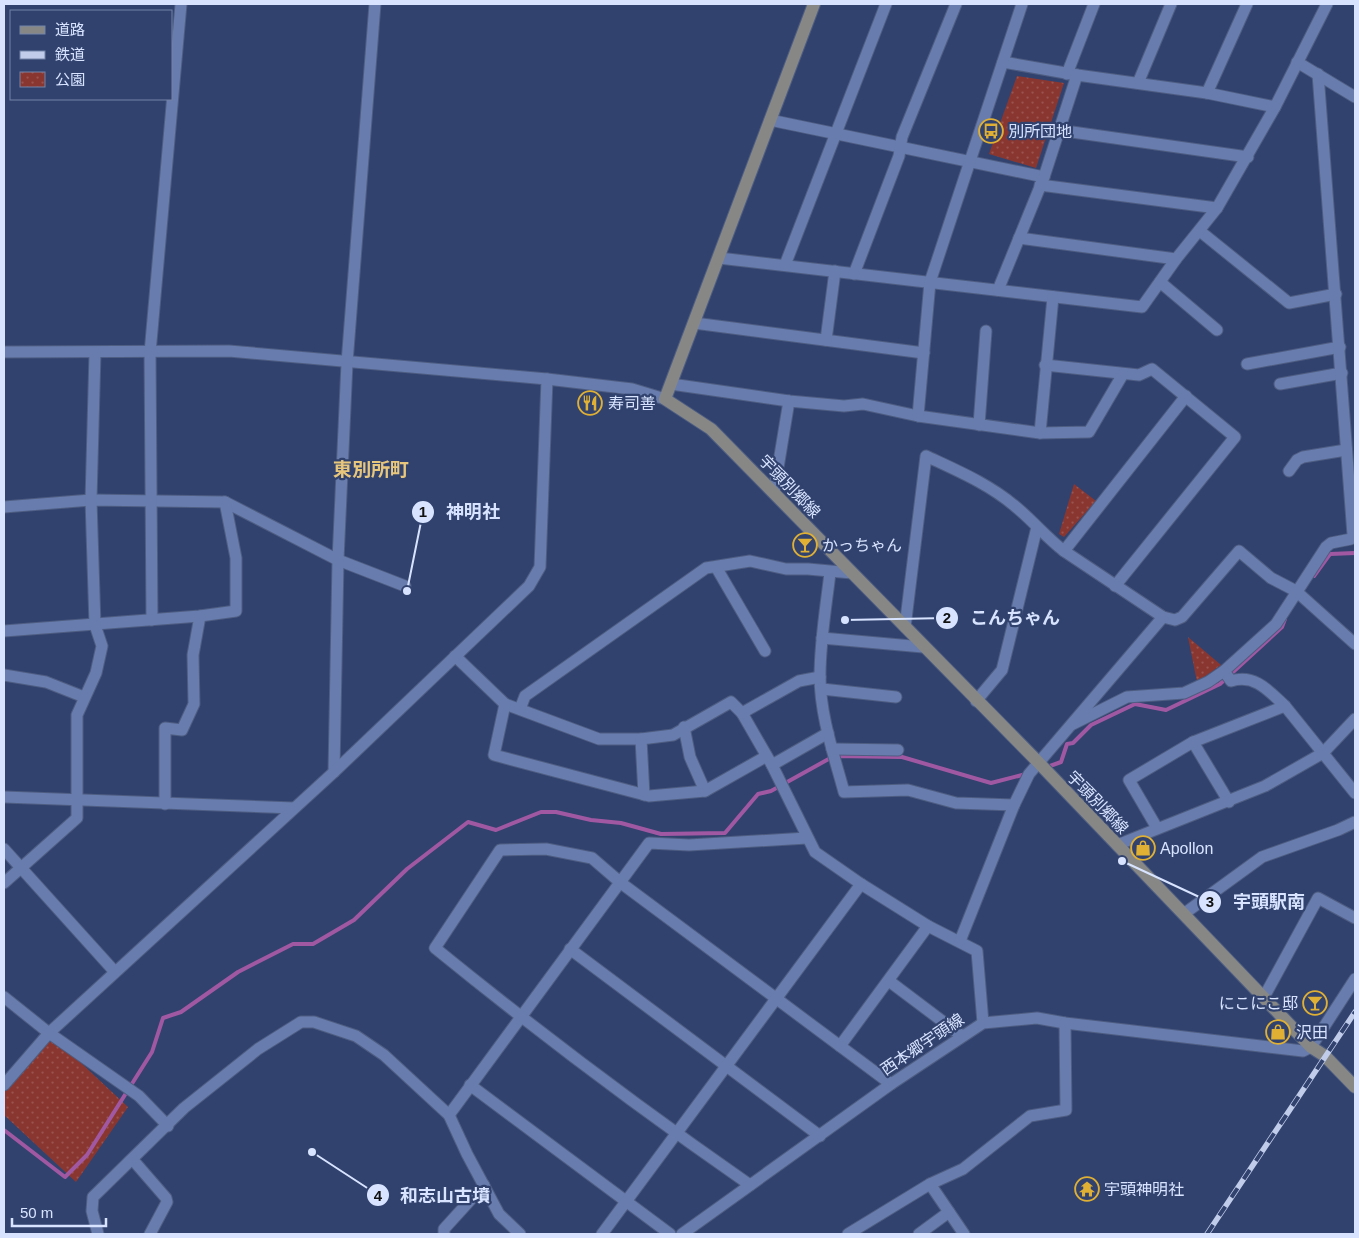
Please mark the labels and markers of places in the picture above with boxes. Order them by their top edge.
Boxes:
bus stop icon: 別所団地 [978,118,1004,144]
place label: 別所団地 [1008,123,1072,140]
restaurant icon: 寿司善 [577,390,603,416]
place label: 寿司善 [608,395,656,412]
callout: 神明社 [411,496,510,529]
bar icon: かっちゃん [792,532,818,558]
place label: かっちゃん [822,537,902,554]
callout: こんちゃん [935,601,1070,634]
shop icon: Apollon [1130,835,1156,861]
place label: Apollon [1160,840,1213,857]
callout: 宇頭駅南 [1198,886,1315,919]
bar icon: にこにこ邸 [1302,990,1328,1016]
place label: にこにこ邸 [1219,995,1298,1012]
shop icon: 沢田 [1265,1019,1291,1045]
place label: 沢田 [1296,1024,1328,1041]
temple icon: 宇頭神明社 [1074,1176,1100,1202]
callout: 和志山古墳 [365,1179,500,1212]
place label: 宇頭神明社 [1104,1181,1184,1198]

